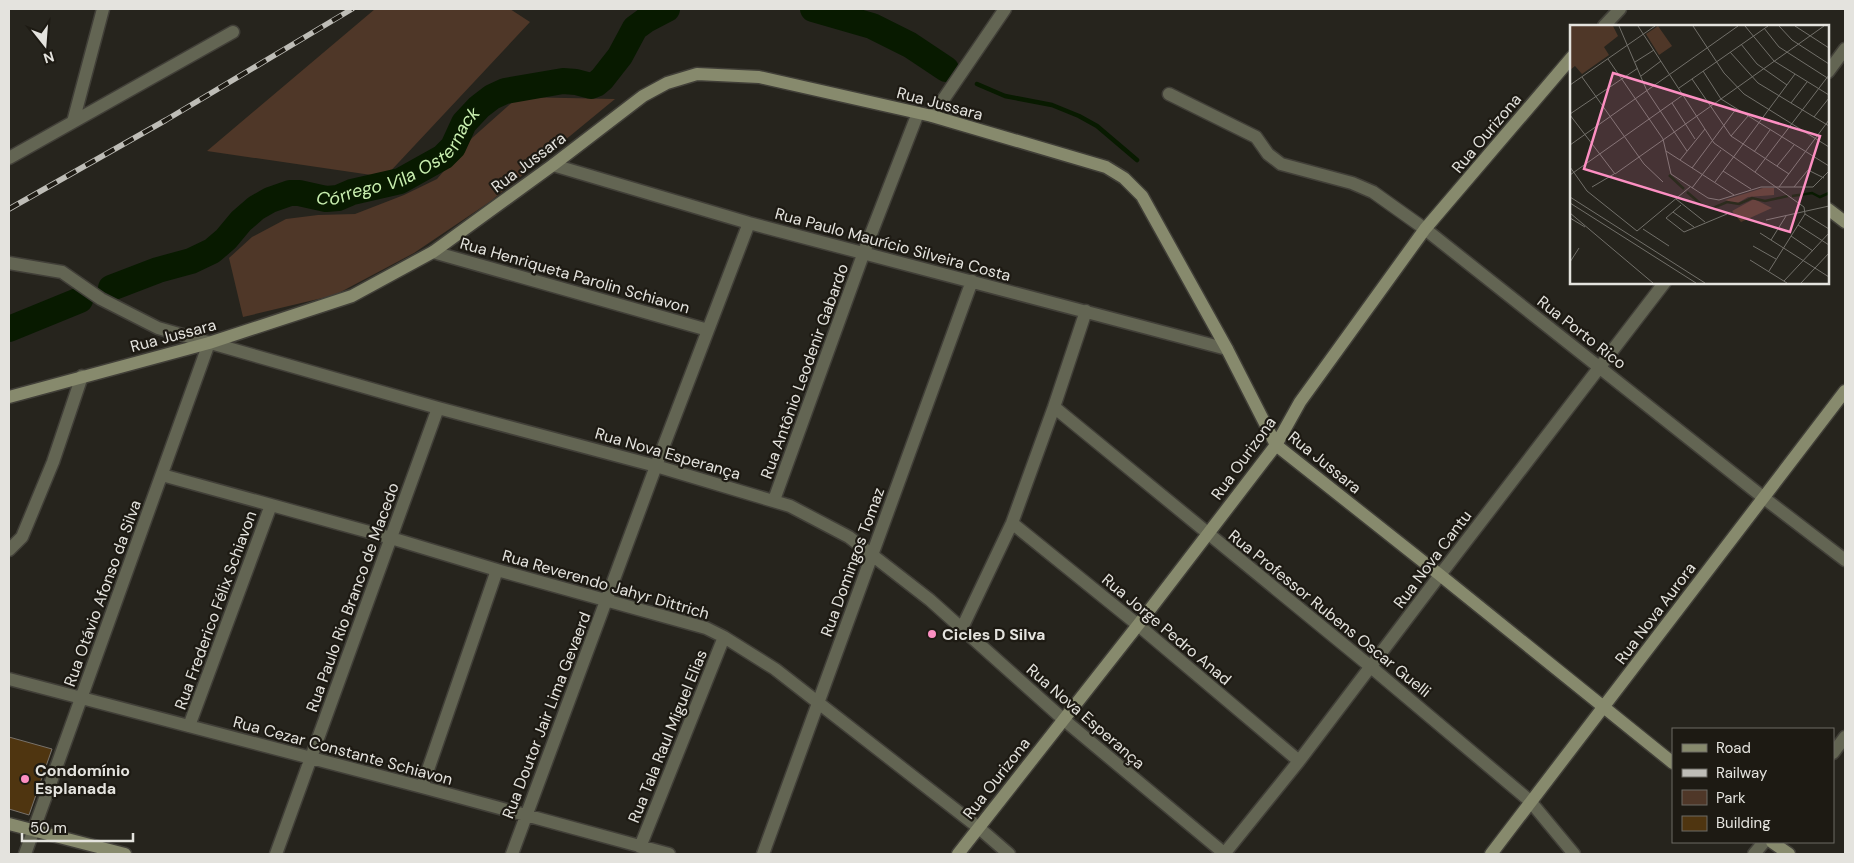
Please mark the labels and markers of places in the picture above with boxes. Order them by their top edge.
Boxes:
place label: Cicles D Silva [942,624,1045,645]
marker: Cicles D Silva [926,628,938,640]
place label: Condomínio Esplanada [35,760,130,799]
marker: Condomínio Esplanada [19,773,31,785]

